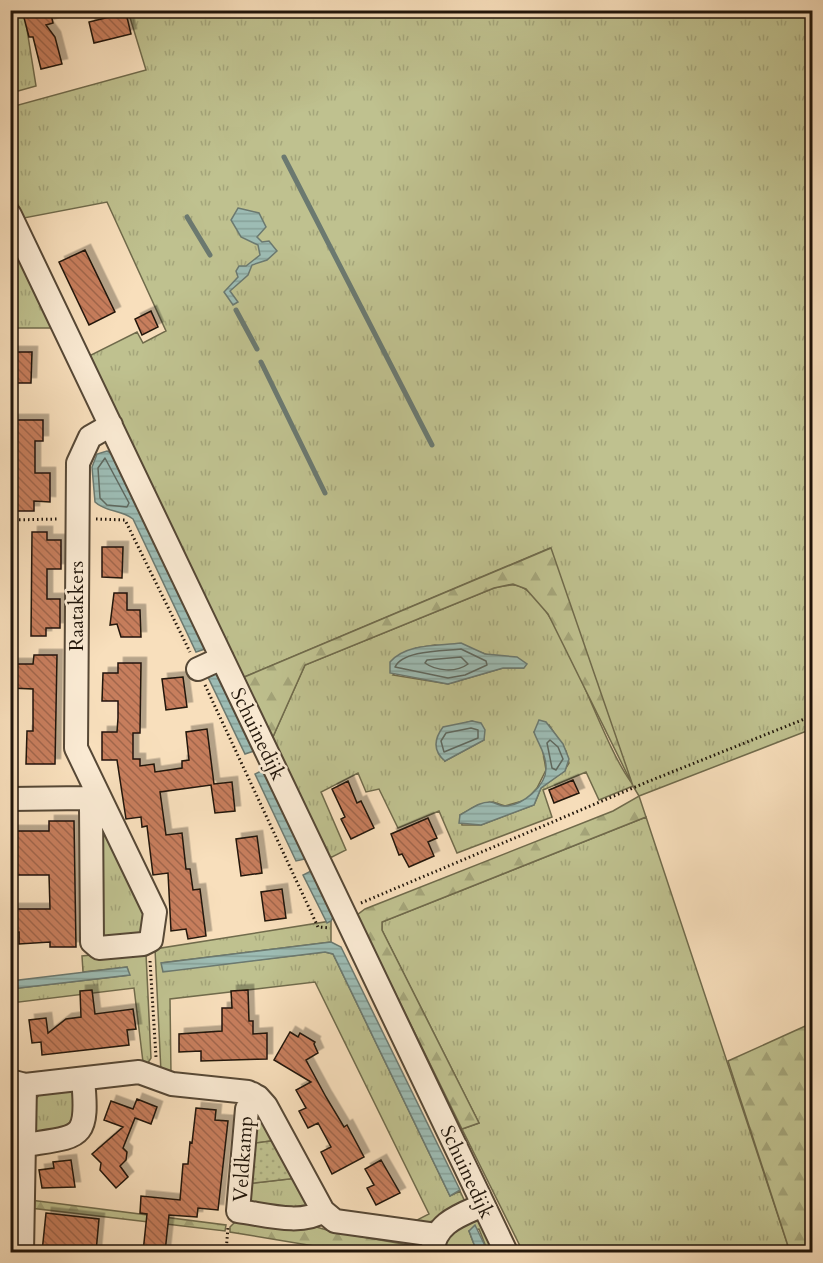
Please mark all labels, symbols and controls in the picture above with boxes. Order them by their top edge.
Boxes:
street label: Raatakkers [63,561,90,651]
street label: Schuinedijk [224,683,292,785]
street label: Veldkamp [227,1115,259,1203]
street label: Schuinedijk [434,1121,500,1223]

